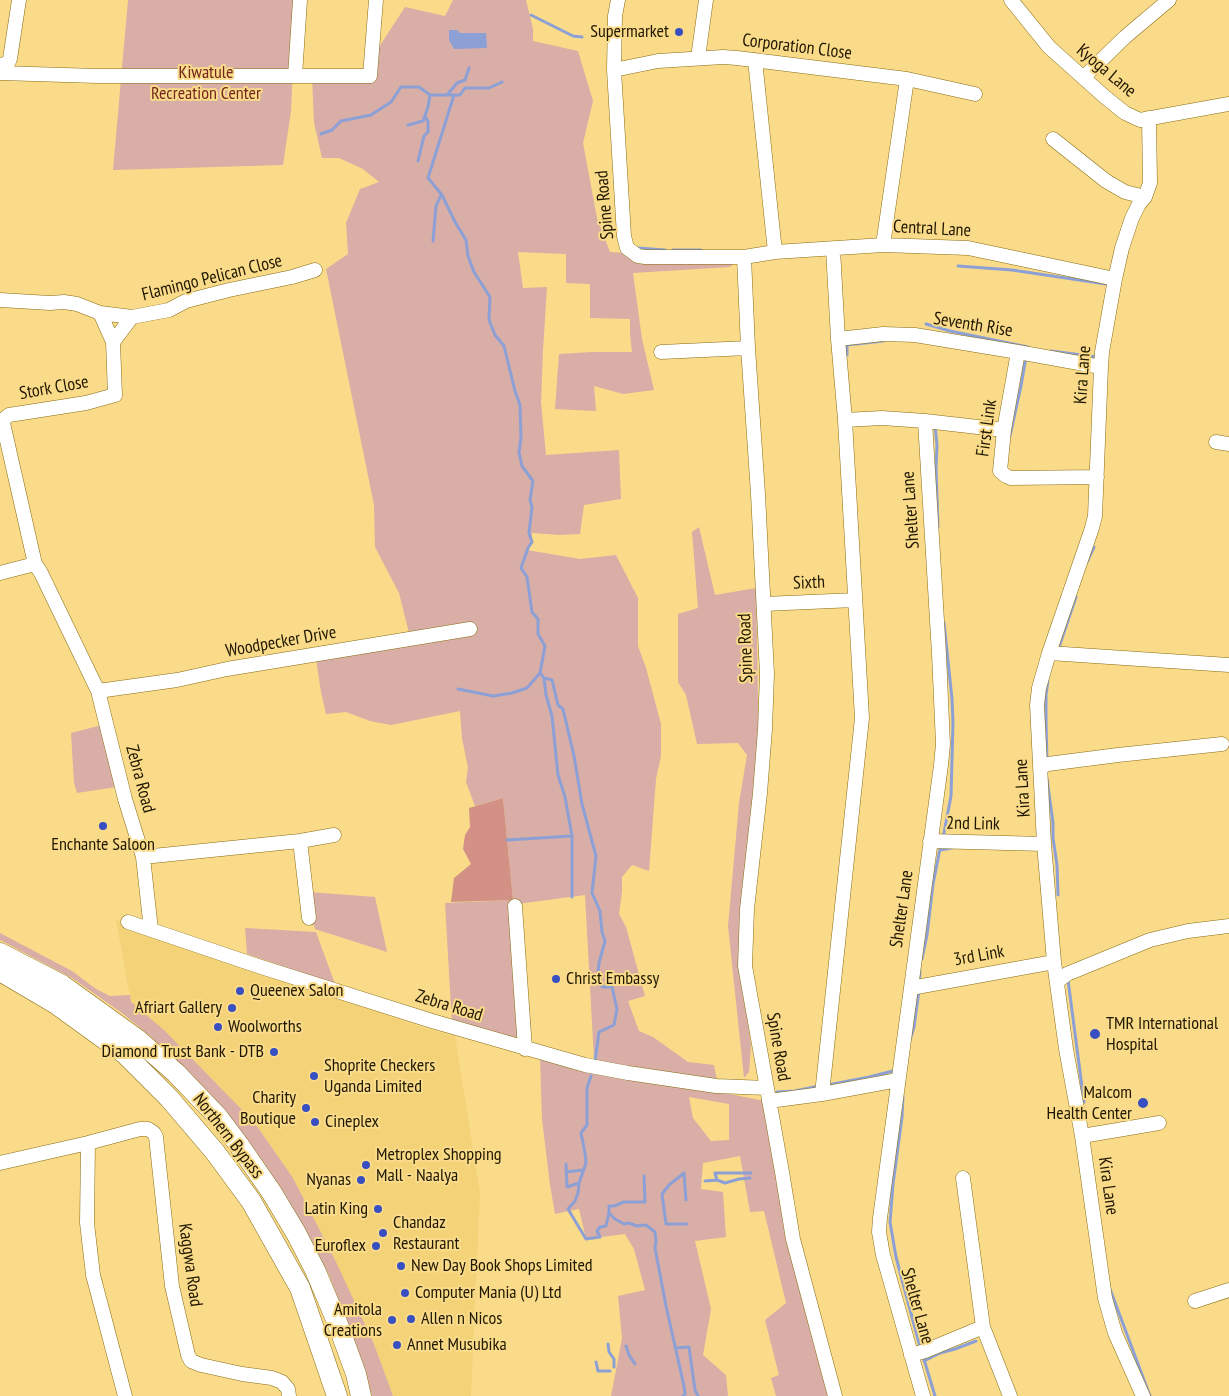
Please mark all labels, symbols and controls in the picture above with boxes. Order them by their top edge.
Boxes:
place label: Supermarket [590,21,669,43]
marker: Supermarket [673,26,685,38]
street label: Corporation Close [741,30,853,64]
street label: Kyoga Lane [1072,40,1140,102]
park label: Kiwatule Recreation Center [151,62,261,104]
street label: Spine Road [591,170,619,240]
street label: Central Lane [893,216,971,242]
street label: Flamingo Pelican Close [140,250,284,306]
street label: Seventh Rise [932,308,1014,342]
street label: Kira Lane [1070,345,1096,405]
street label: Stork Close [18,371,90,405]
street label: First Link [972,398,1002,458]
street label: Shelter Lane [898,470,924,550]
street label: Sixth [793,572,825,594]
street label: Spine Road [734,613,758,683]
street label: Woodpecker Drive [224,622,338,662]
street label: Zebra Road [121,743,159,815]
street label: Kira Lane [1011,758,1035,818]
street label: 2nd Link [946,813,1000,835]
marker: Enchante Saloon [97,820,109,832]
place label: Enchante Saloon [51,834,155,856]
street label: Shelter Lane [886,869,918,949]
street label: 3rd Link [952,941,1006,971]
place label: Christ Embassy [566,968,659,990]
marker: Christ Embassy [550,973,562,985]
place label: Queenex Salon [250,980,343,1002]
marker: Queenex Salon [234,985,246,997]
street label: Zebra Road [413,986,485,1026]
place label: Afriart Gallery [135,997,222,1019]
marker: Afriart Gallery [226,1002,238,1014]
street label: Spine Road [761,1011,795,1083]
place label: TMR International Hospital [1106,1013,1218,1056]
place label: Woolworths [228,1016,302,1038]
marker: Woolworths [212,1021,224,1033]
marker: TMR International Hospital [1088,1027,1102,1041]
place label: Diamond Trust Bank - DTB [102,1041,264,1063]
marker: Diamond Trust Bank - DTB [268,1046,280,1058]
place label: Shoprite Checkers Uganda Limited [324,1055,435,1098]
marker: Shoprite Checkers Uganda Limited [308,1070,320,1082]
place label: Malcom Health Center [1047,1082,1132,1124]
place label: Charity Boutique [240,1087,296,1130]
street label: Northern Bypass [188,1089,268,1183]
marker: Malcom Health Center [1136,1096,1150,1110]
marker: Charity Boutique [300,1102,312,1114]
place label: Cineplex [325,1111,379,1133]
marker: Cineplex [309,1116,321,1128]
place label: Metroplex Shopping Mall - Naalya [376,1144,502,1186]
street label: Kira Lane [1093,1156,1123,1216]
marker: Metroplex Shopping Mall - Naalya [360,1159,372,1171]
place label: Nyanas [306,1169,351,1191]
marker: Nyanas [355,1174,367,1186]
place label: Latin King [305,1198,368,1220]
marker: Latin King [372,1203,384,1215]
place label: Chandaz Restaurant [393,1212,459,1254]
street label: Kaggwa Road [173,1222,207,1308]
marker: Chandaz Restaurant [377,1227,389,1239]
place label: Euroflex [315,1235,366,1257]
marker: Euroflex [370,1240,382,1252]
place label: New Day Book Shops Limited [411,1255,593,1277]
marker: New Day Book Shops Limited [395,1260,407,1272]
street label: Shelter Lane [896,1266,938,1346]
place label: Computer Mania (U) Ltd [415,1282,562,1304]
marker: Computer Mania (U) Ltd [399,1287,411,1299]
place label: Amitola Creations [324,1299,382,1342]
place label: Allen n Nicos [421,1308,502,1330]
marker: Allen n Nicos [405,1313,417,1325]
marker: Amitola Creations [386,1314,398,1326]
place label: Annet Musubika [407,1334,507,1356]
marker: Annet Musubika [391,1339,403,1351]

